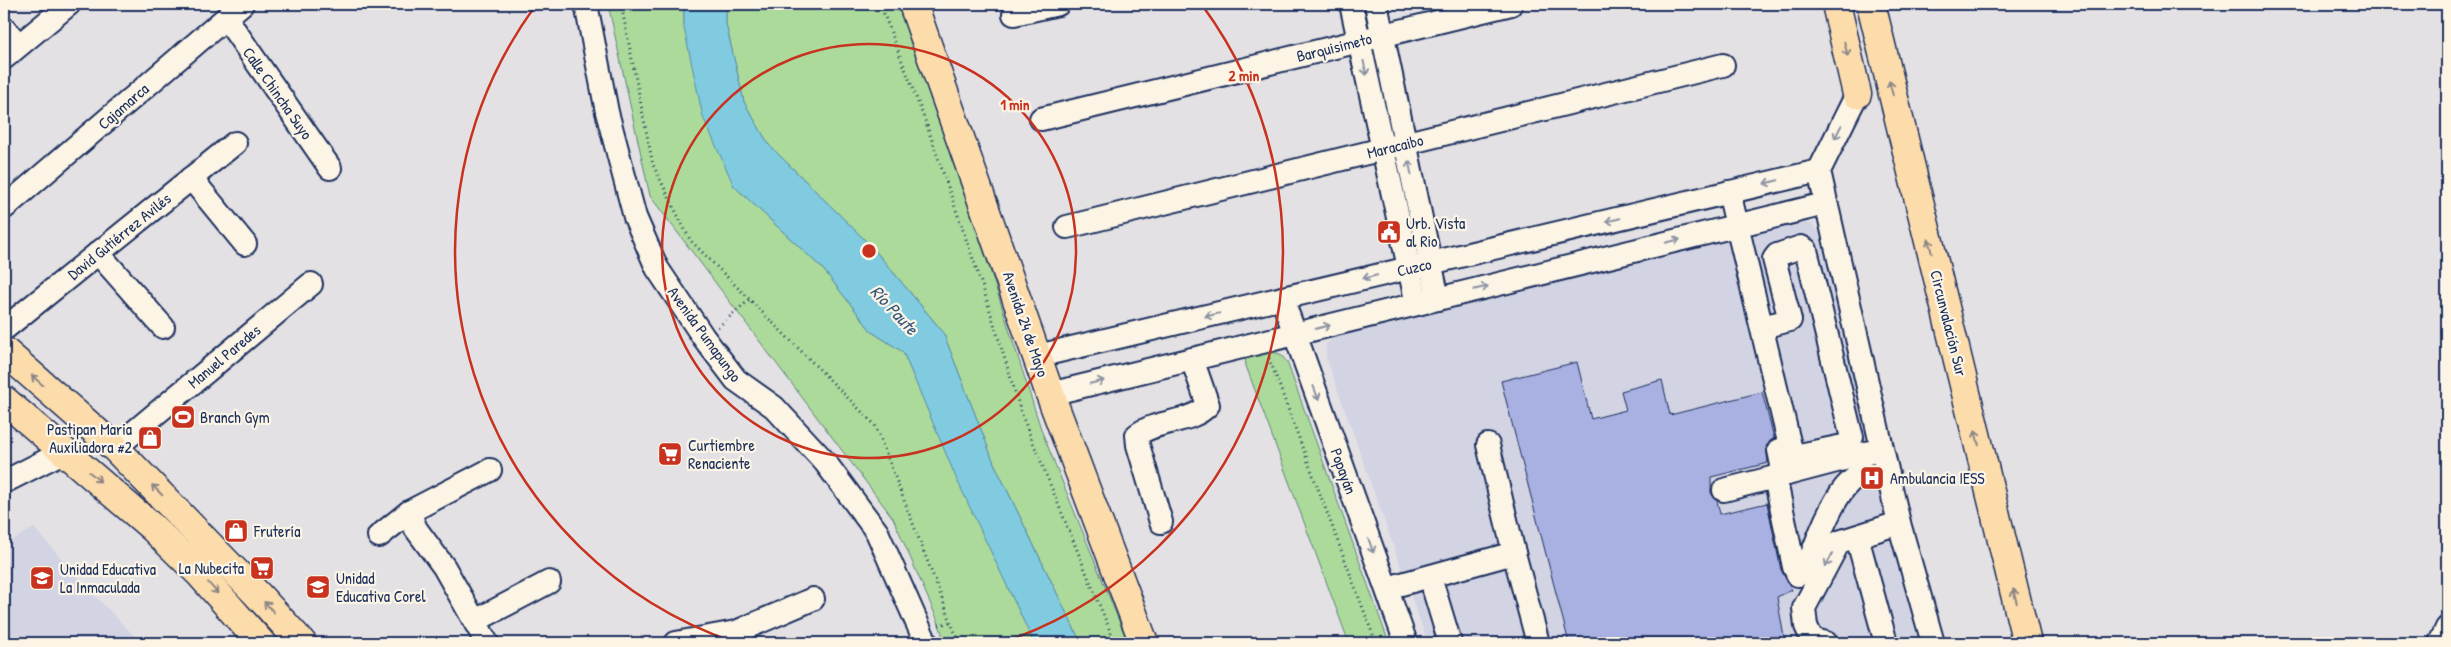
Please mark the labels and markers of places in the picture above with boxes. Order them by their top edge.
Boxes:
place label: Urb. Vista al Rio [1406,212,1465,252]
public building icon: Urb. Vista al Rio [1376,219,1402,245]
centre of rings [860,242,878,260]
sports icon: Branch Gym [170,404,196,430]
place label: Branch Gym [200,406,270,428]
place label: Pastipan Maria Auxiliadora #2 [47,418,132,458]
shop icon: Pastipan Maria Auxiliadora #2 [137,425,163,451]
place label: Curtiembre Renaciente [688,434,755,474]
supermarket icon: Curtiembre Renaciente [657,441,683,467]
hospital icon: Ambulancia IESS [1859,465,1885,491]
place label: Ambulancia IESS [1890,467,1985,489]
shop icon: Frutería [223,518,249,544]
place label: Frutería [253,520,300,542]
supermarket icon: La Nubecita [249,555,275,581]
place label: La Nubecita [179,557,244,579]
place label: Unidad Educativa La Inmaculada [60,558,156,598]
school or university icon: Unidad Educativa La Inmaculada [29,565,55,591]
place label: Unidad Educativa Corel [336,567,426,607]
school or university icon: Unidad Educativa Corel [305,574,331,600]

